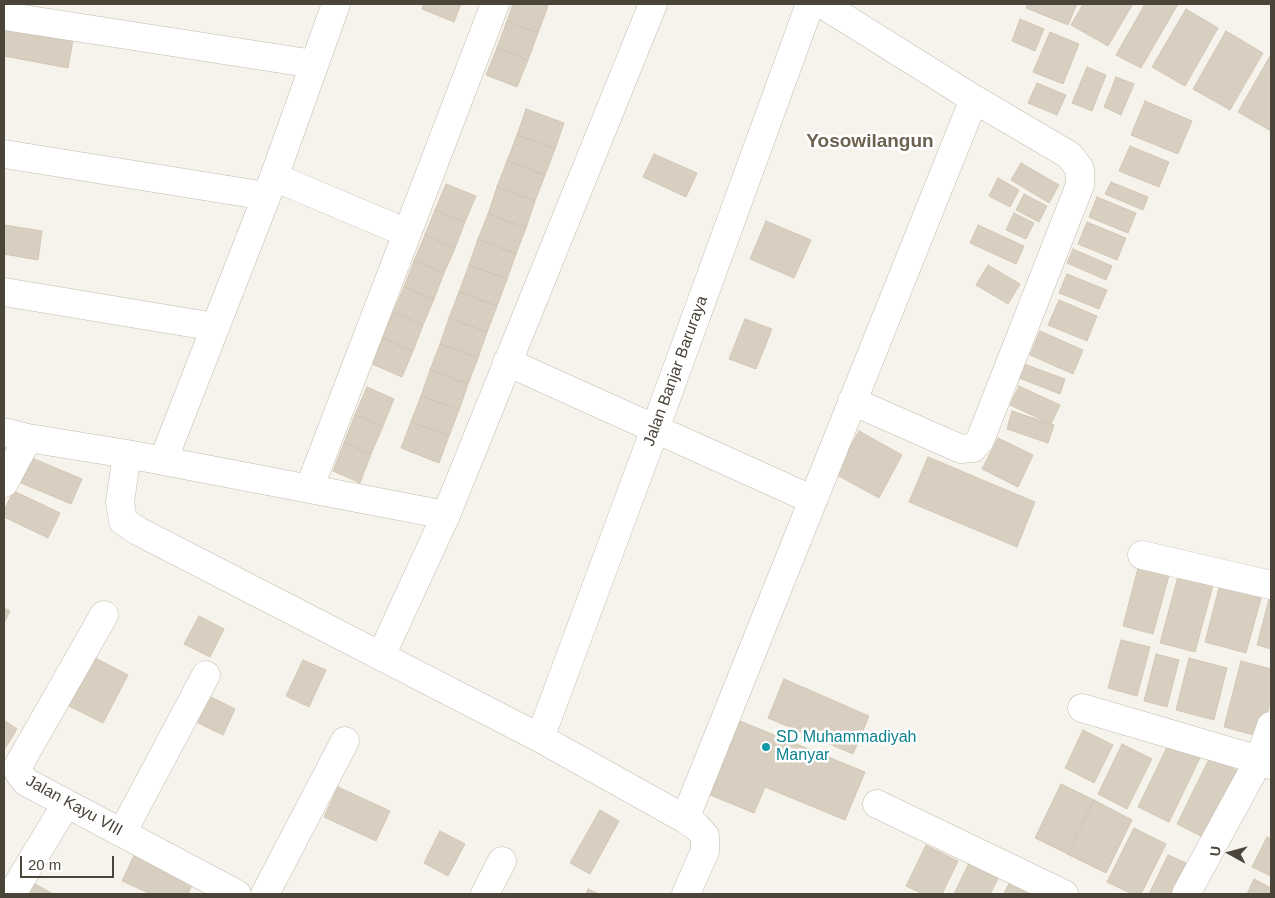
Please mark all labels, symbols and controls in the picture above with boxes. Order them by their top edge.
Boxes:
district label: Yosowilangun [806,131,934,153]
street label: Jalan Banjar Baruraya [640,293,712,449]
place label: SD Muhammadiyah Manyar [776,728,916,766]
marker: SD Muhammadiyah Manyar [760,741,772,753]
street label: Jalan Kayu VIII [22,772,126,840]
north arrow [1205,828,1255,878]
text: U [1207,845,1224,857]
scale bar [22,846,116,878]
text: 20 m [28,856,61,873]

